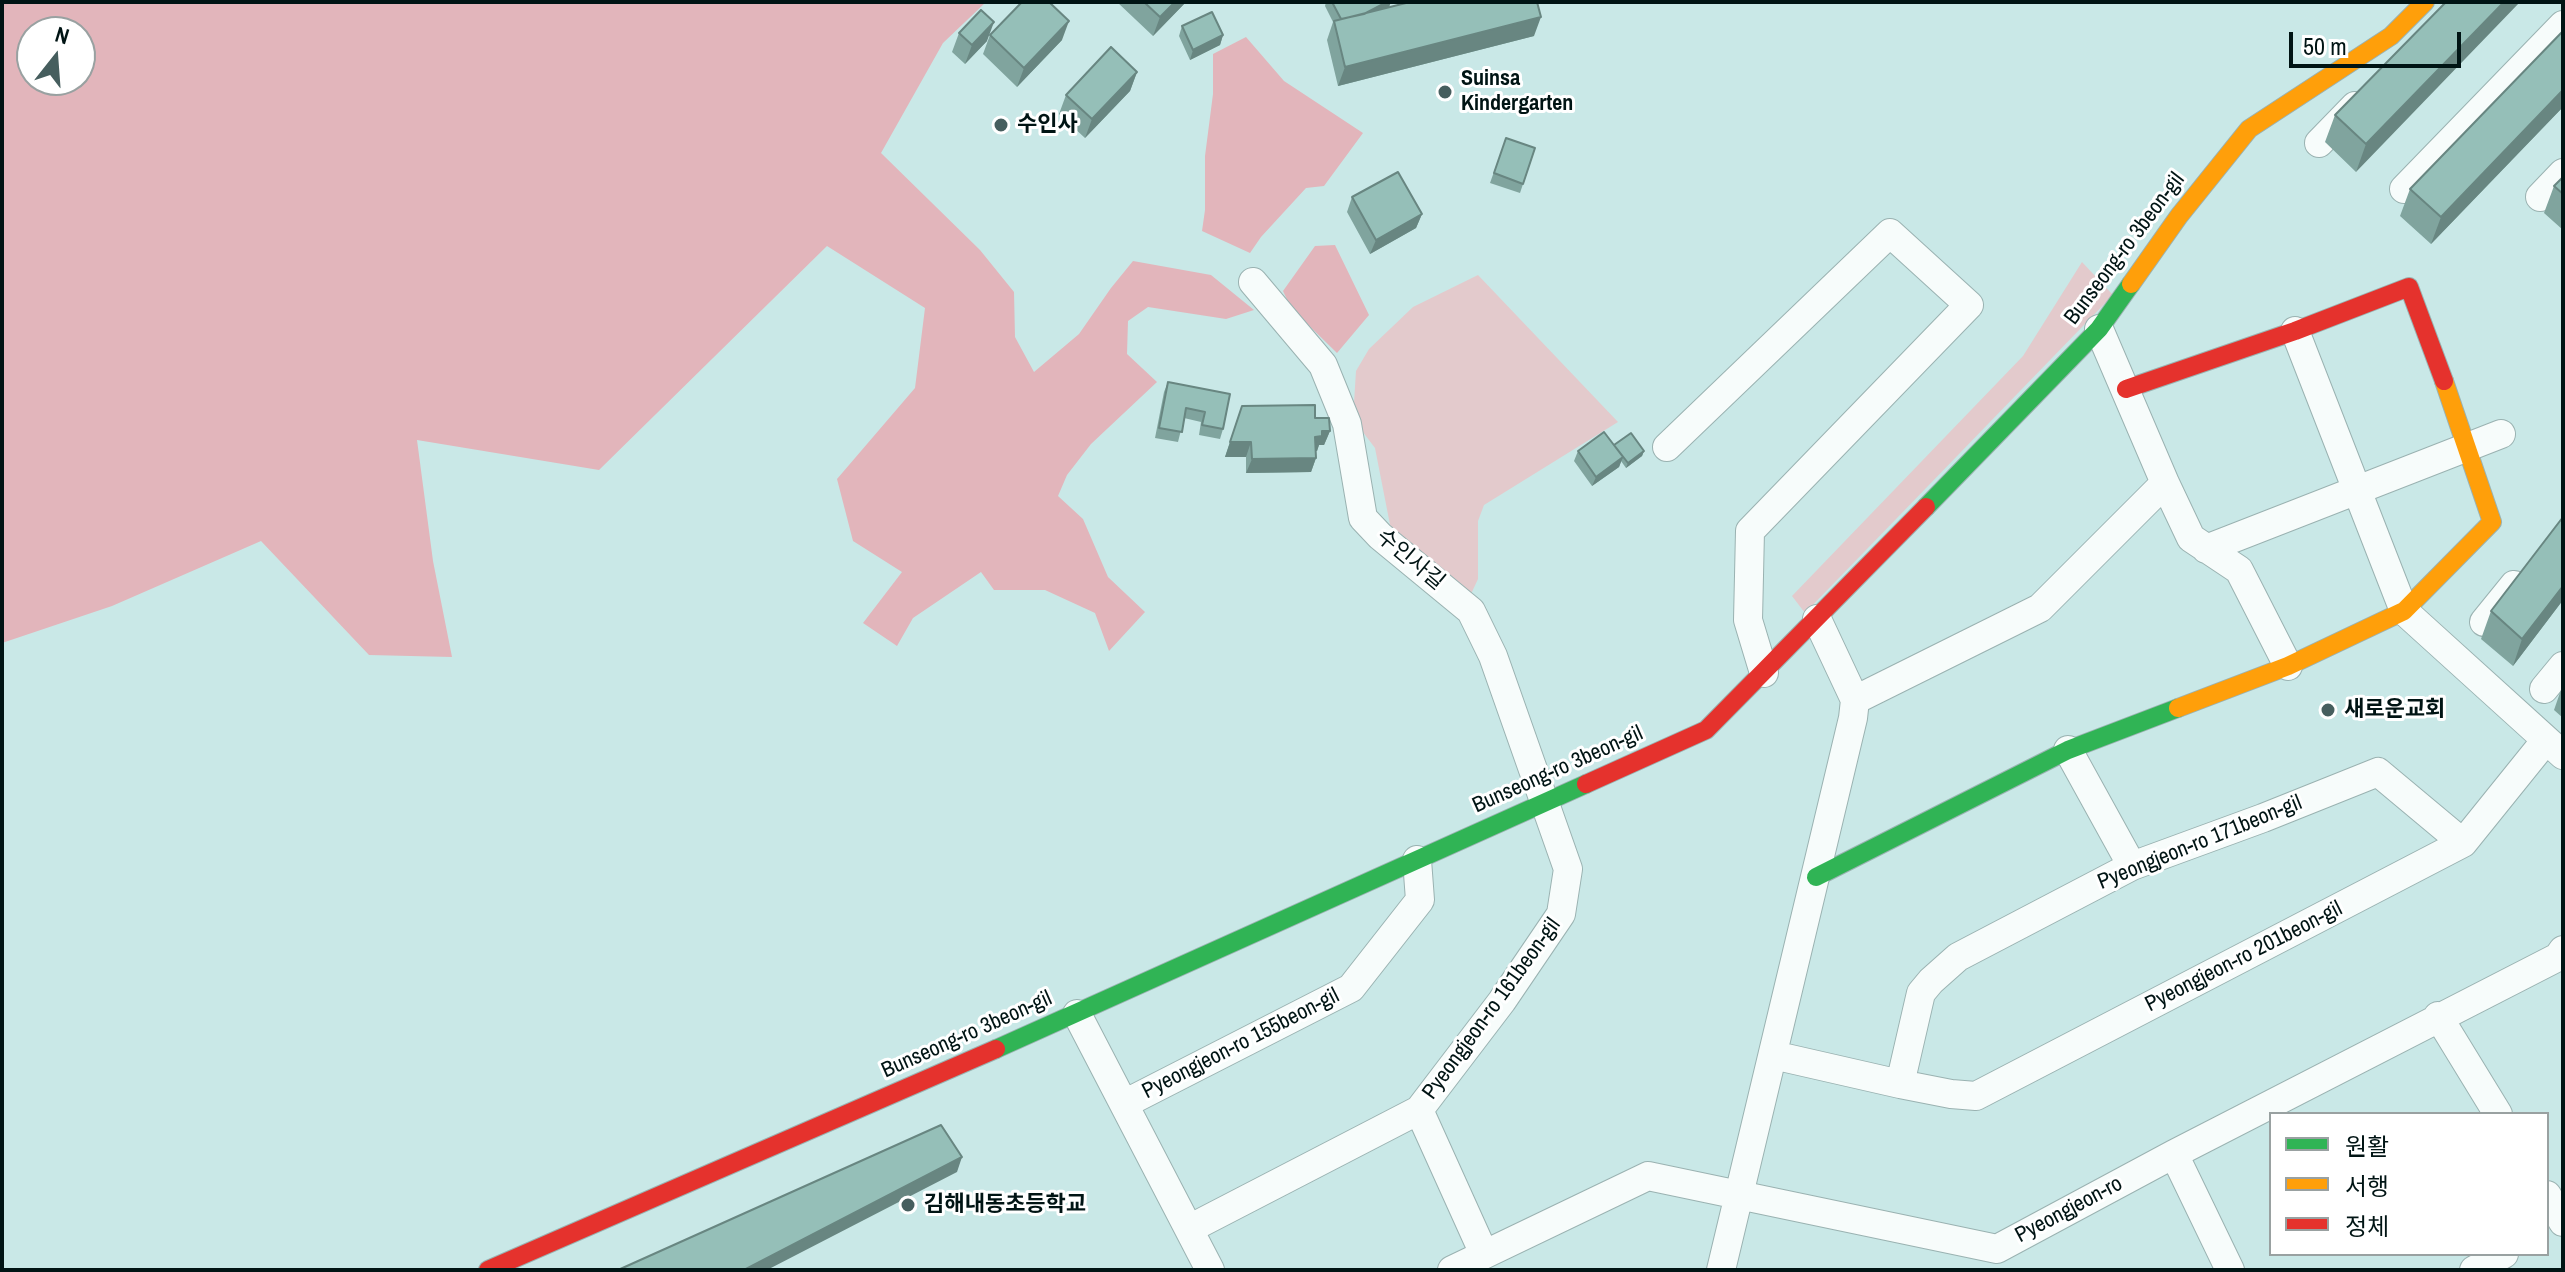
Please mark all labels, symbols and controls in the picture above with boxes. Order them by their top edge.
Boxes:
north arrow [16,16,96,96]
scale bar [2293,16,2465,66]
text: N [52,19,73,51]
text: 50 m [2303,30,2347,62]
place label: Suinsa Kindergarten [1461,66,1573,118]
marker: Suinsa Kindergarten [1436,83,1454,101]
place label: 수인사 [1017,112,1078,138]
marker: 수인사 [992,116,1010,134]
street label: Bunseong-ro 3beon-gil [2059,168,2191,330]
street label: 수인사길 [1371,524,1449,596]
place label: 새로운교회 [2344,697,2445,723]
marker: 새로운교회 [2319,701,2337,719]
street label: Bunseong-ro 3beon-gil [1469,721,1647,819]
street label: Pyeongjeon-ro 171beon-gil [2094,790,2306,896]
street label: Pyeongjeon-ro 201beon-gil [2141,896,2347,1018]
street label: Pyeongjeon-ro 161beon-gil [1417,913,1567,1105]
street label: Pyeongjeon-ro 155beon-gil [1138,983,1344,1105]
street label: Bunseong-ro 3beon-gil [878,986,1056,1084]
legend [2269,1112,2549,1256]
text: 원활 [2345,1130,2389,1162]
text: 서행 [2345,1170,2389,1202]
street label: Pyeongjeon-ro [2011,1171,2127,1249]
place label: 김해내동초등학교 [924,1192,1086,1218]
marker: 김해내동초등학교 [899,1196,917,1214]
text: 정체 [2345,1210,2389,1242]

